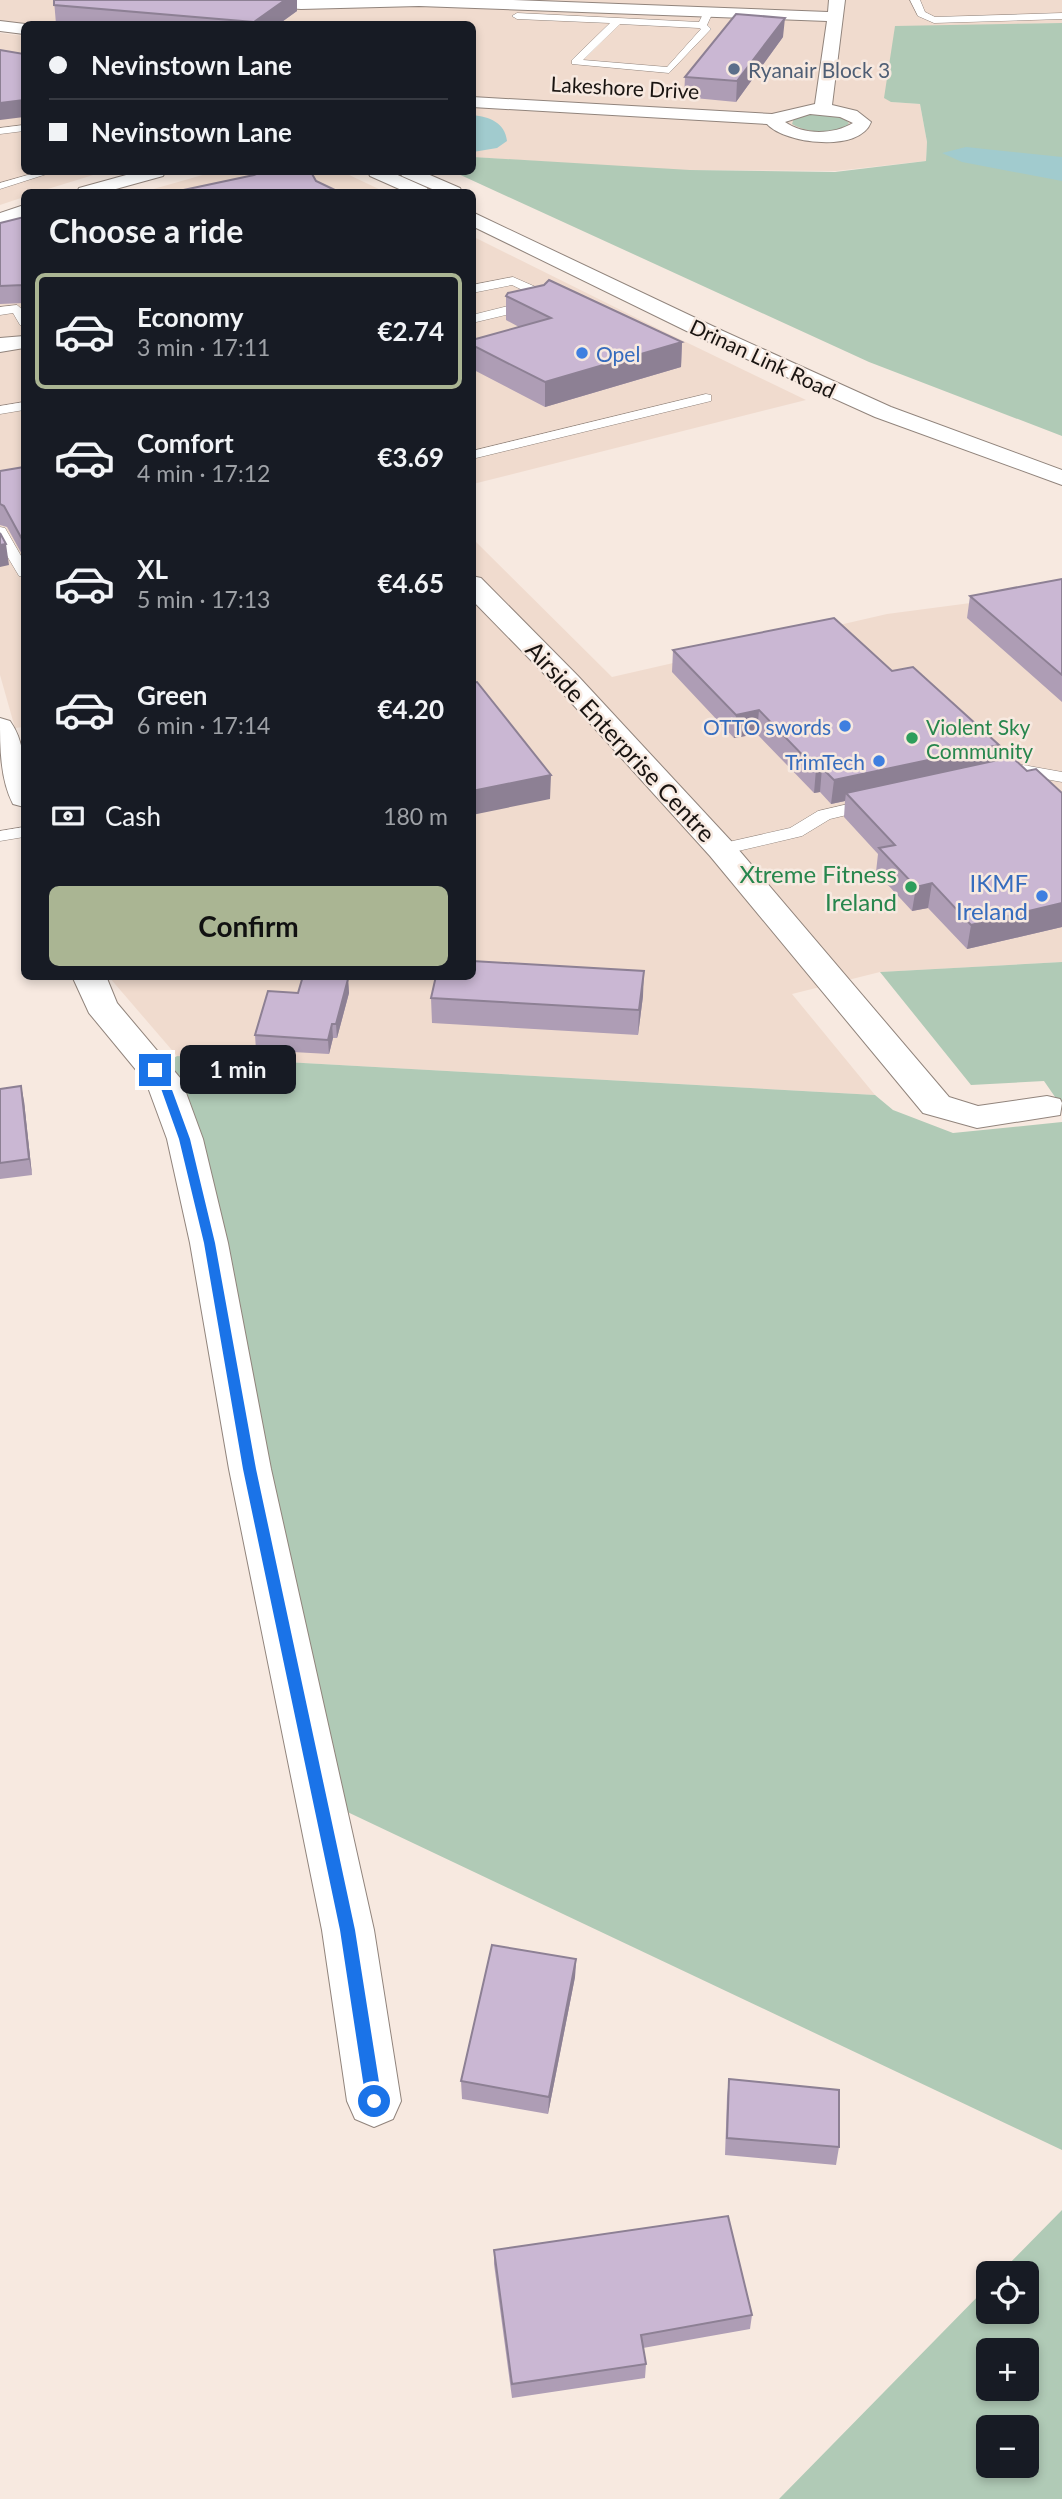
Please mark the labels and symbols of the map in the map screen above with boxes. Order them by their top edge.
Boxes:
place label: Ryanair Block 3 [748,57,890,82]
marker: Ryanair Block 3 [726,61,742,77]
street label: Lakeshore Drive [550,71,700,103]
street label: Drinan Link Road [686,313,840,403]
place label: Opel [596,341,640,366]
marker: Opel [574,345,590,361]
street label: Airside Enterprise Centre [520,635,722,847]
place label: OTTO swords [703,714,831,739]
place label: Violent Sky Community [926,714,1033,763]
marker: OTTO swords [837,718,853,734]
marker: Violent Sky Community [904,730,920,746]
place label: TrimTech [785,749,865,774]
marker: TrimTech [871,753,887,769]
place label: Xtreme Fitness Ireland [740,859,897,916]
place label: IKMF Ireland [956,868,1028,925]
marker: Xtreme Fitness Ireland [903,879,919,895]
marker: IKMF Ireland [1034,888,1050,904]
callout: 1 min [180,1046,295,1094]
route end [139,1054,171,1086]
route start [358,2085,390,2117]

